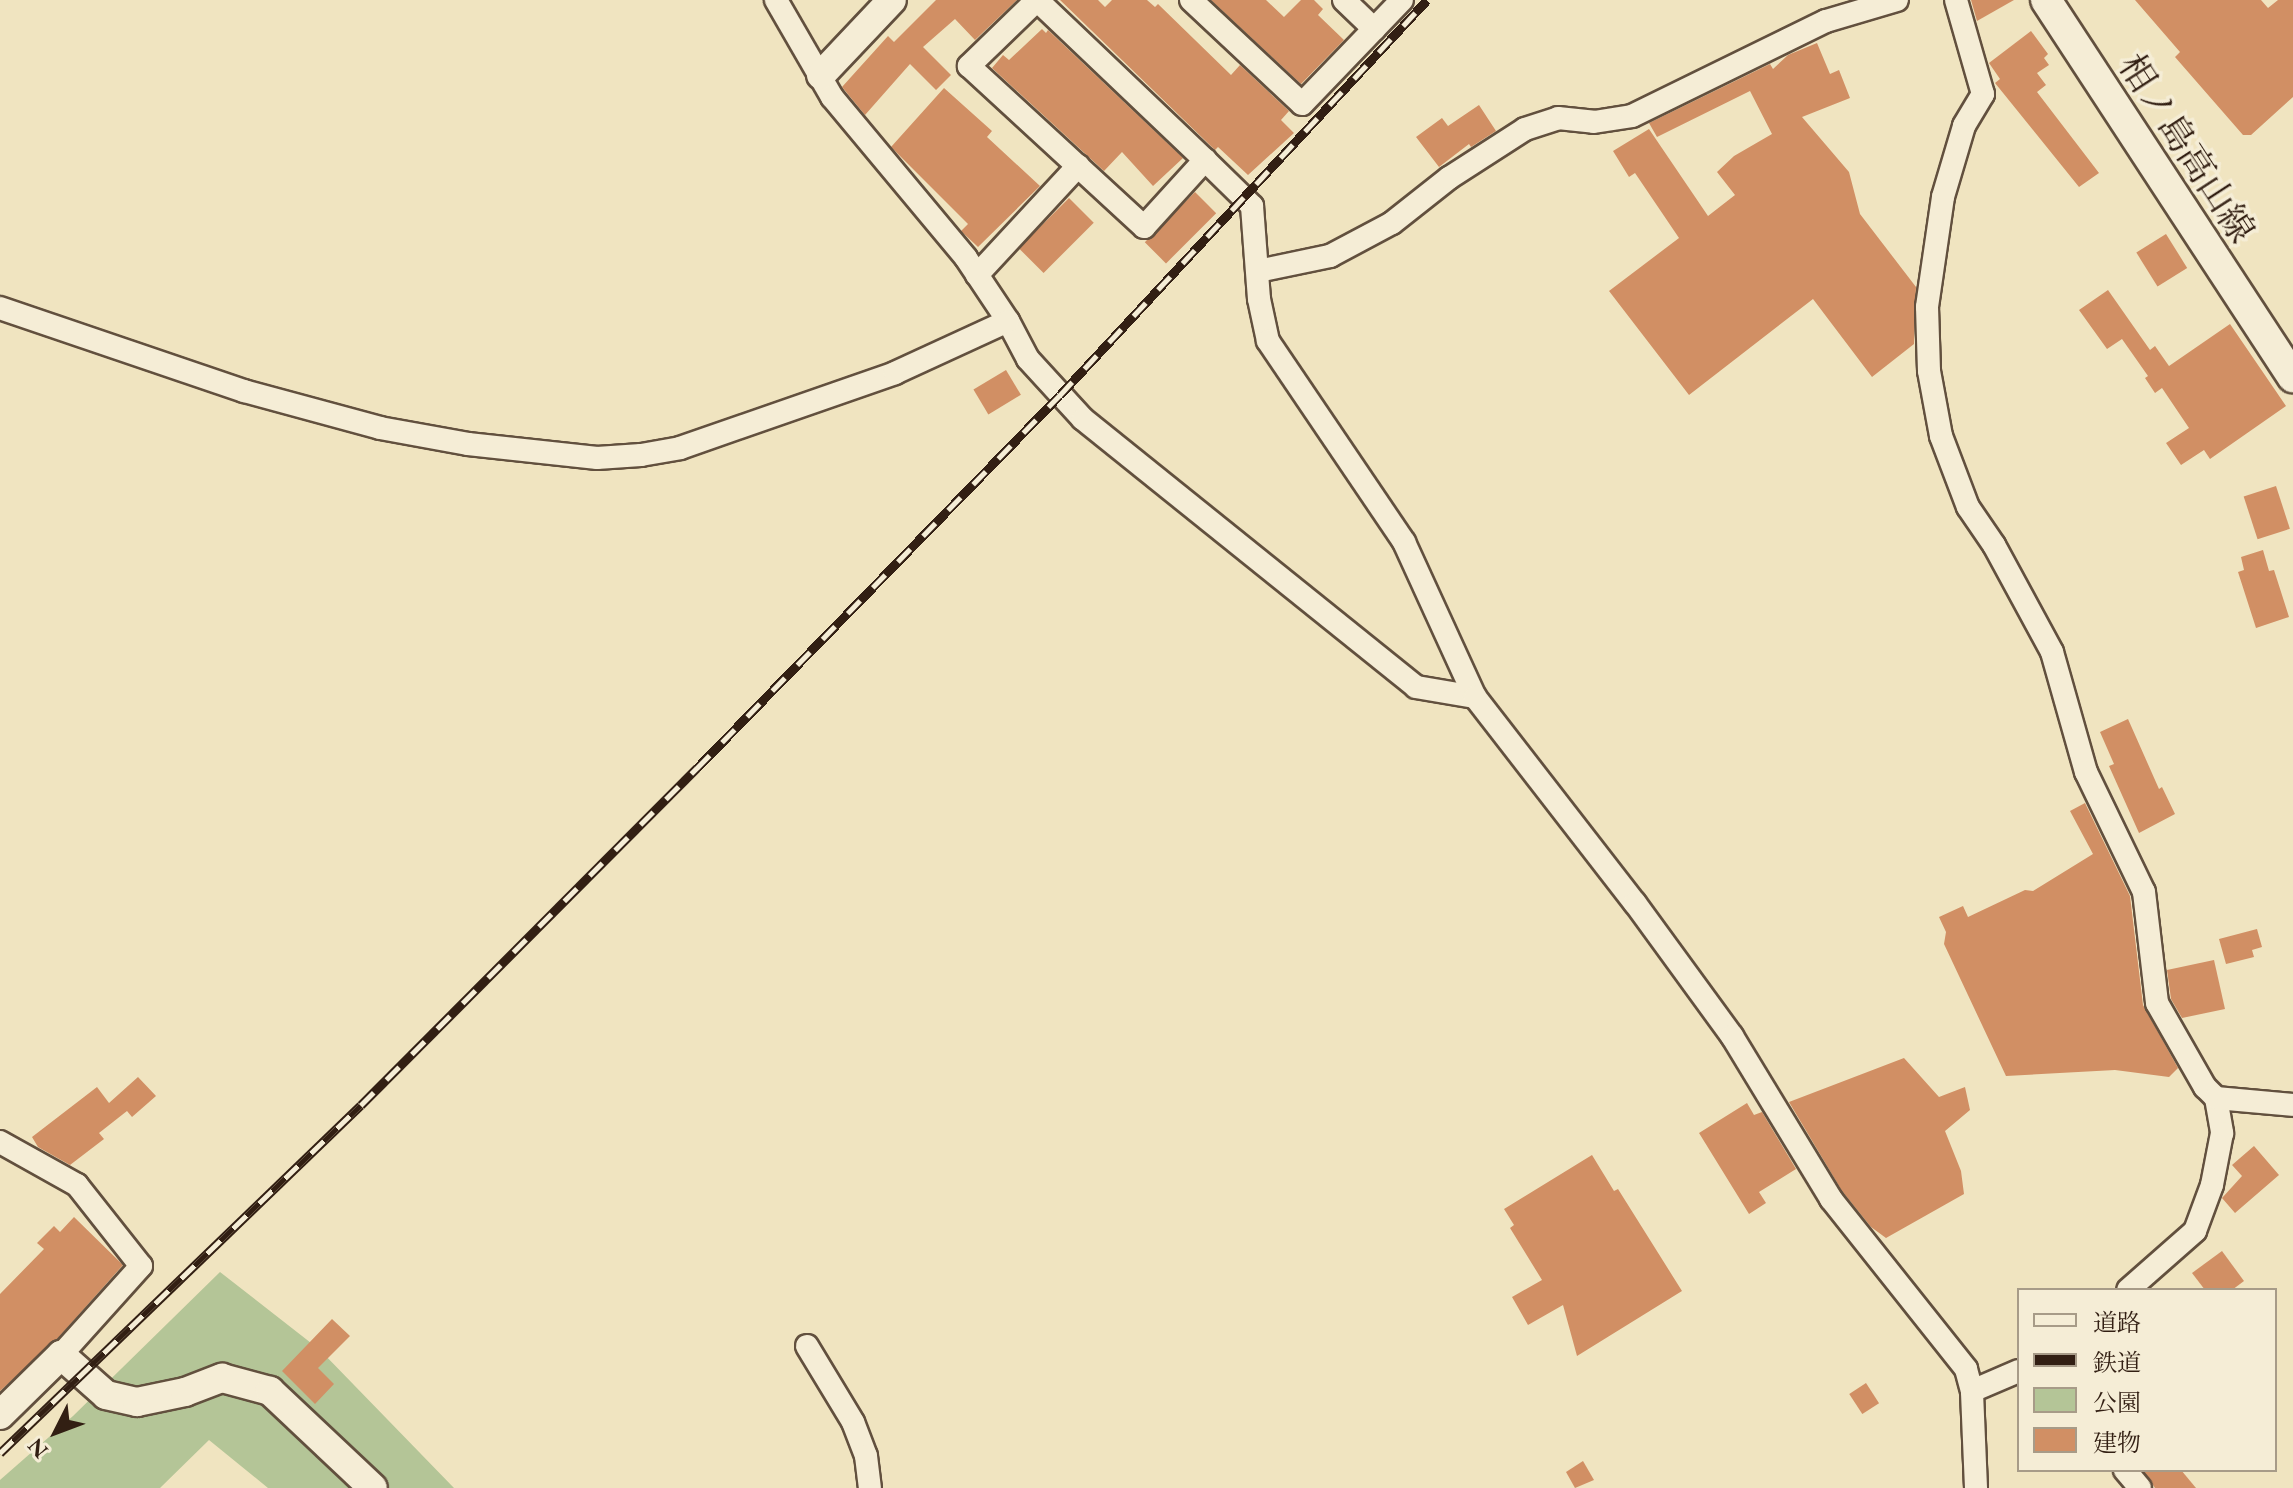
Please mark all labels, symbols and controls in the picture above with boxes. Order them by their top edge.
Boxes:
street label: 相ノ島高山線 [2110,46,2264,250]
legend [2017,1288,2277,1472]
text: 道路 [2093,1307,2141,1338]
text: 鉄道 [2093,1347,2141,1378]
text: 公園 [2093,1387,2141,1418]
north arrow [16,1392,96,1472]
text: 建物 [2093,1427,2141,1458]
text: N [21,1432,55,1465]

